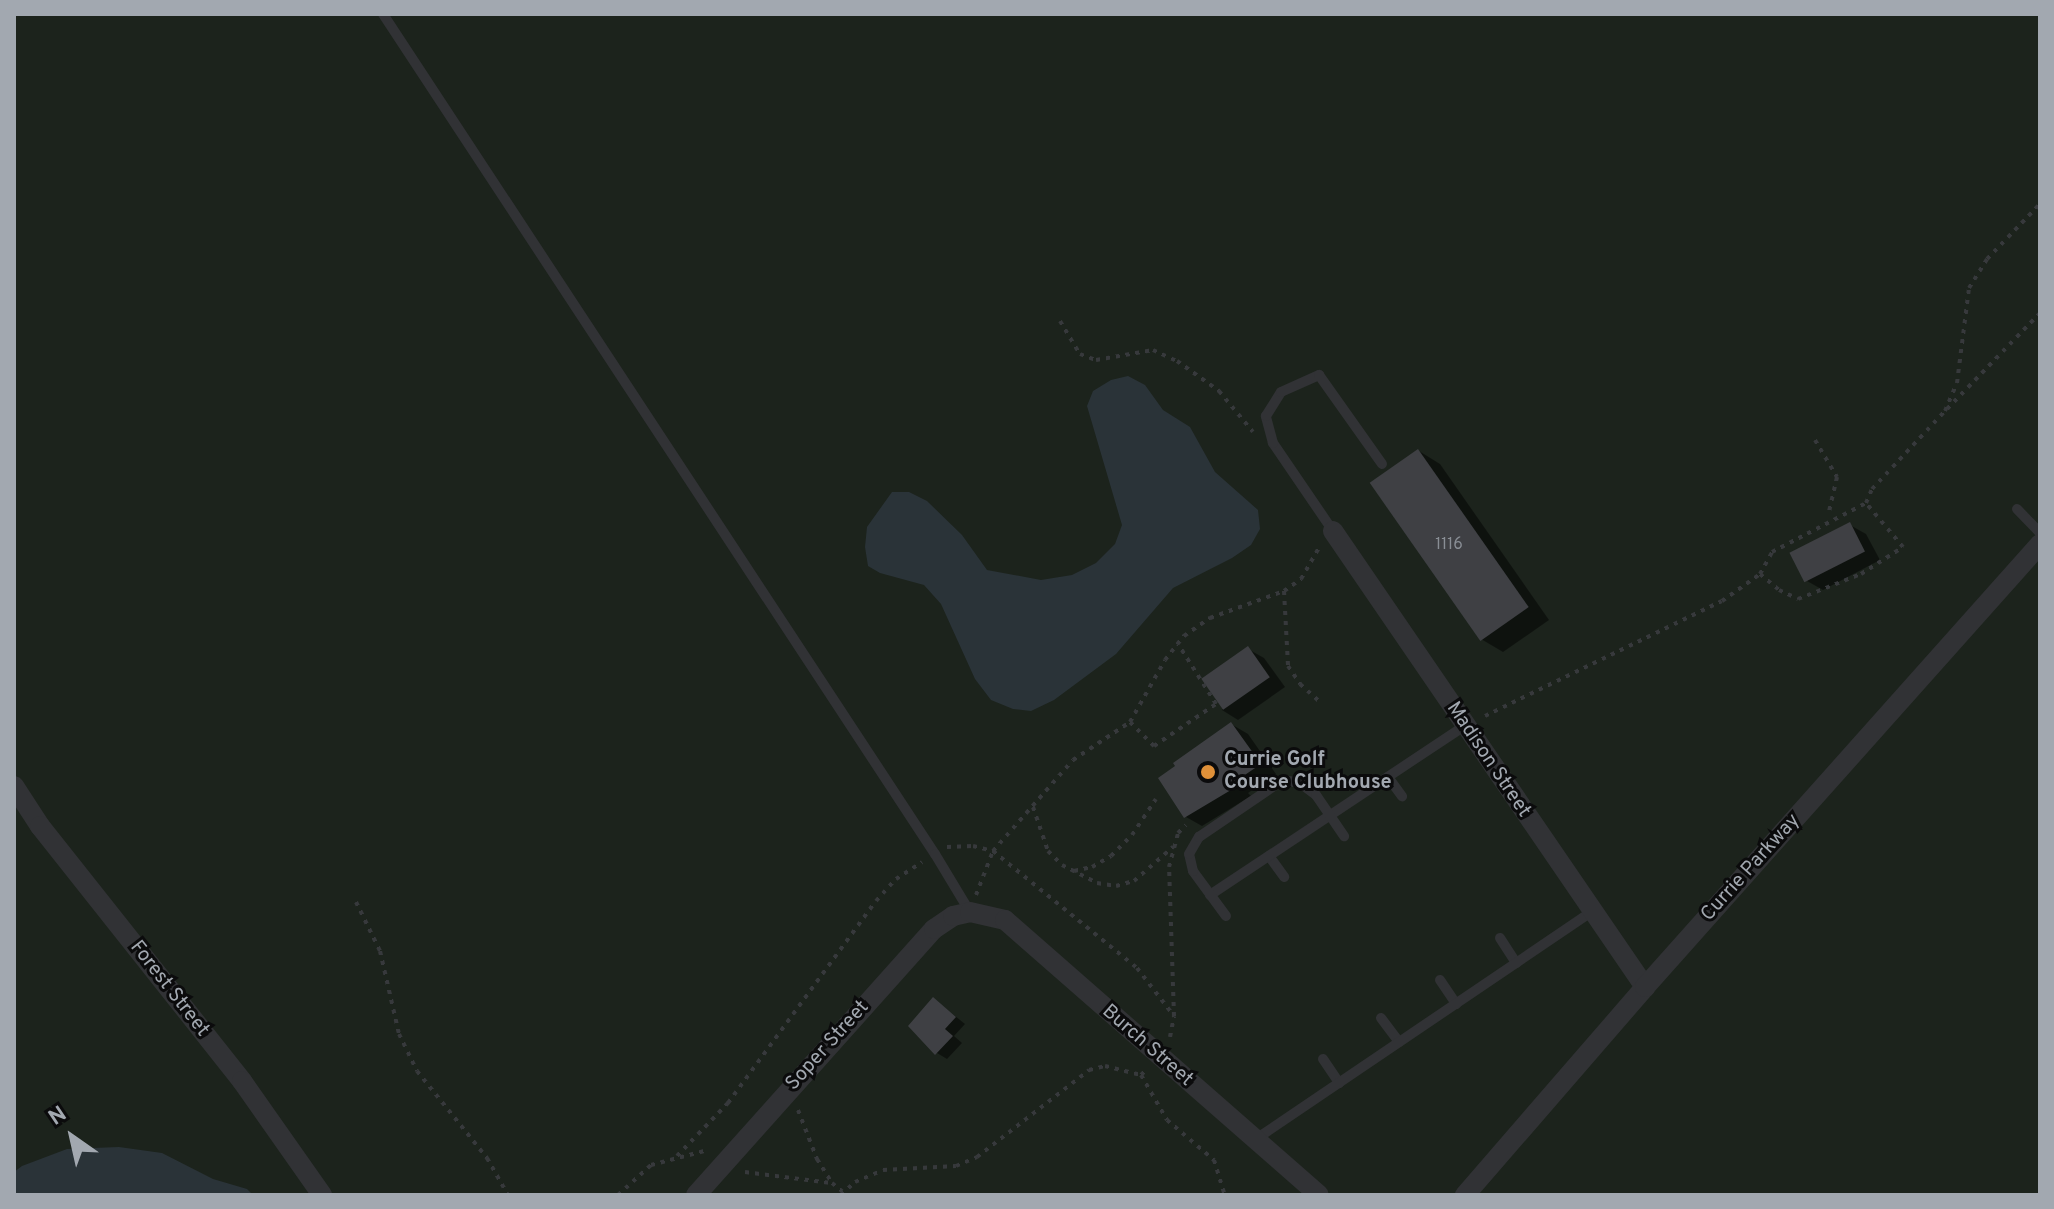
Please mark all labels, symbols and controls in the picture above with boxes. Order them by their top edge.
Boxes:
house number: 1116 [1435,535,1463,555]
street label: Madison Street [1441,698,1535,822]
place label: Currie Golf Course Clubhouse [1224,748,1392,795]
marker: Currie Golf Course Clubhouse [1199,763,1217,781]
street label: Currie Parkway [1696,809,1806,927]
street label: Forest Street [124,936,214,1042]
street label: Soper Street [781,996,875,1096]
street label: Burch Street [1097,1000,1197,1092]
north arrow [32,1097,112,1177]
text: N [44,1101,72,1132]

